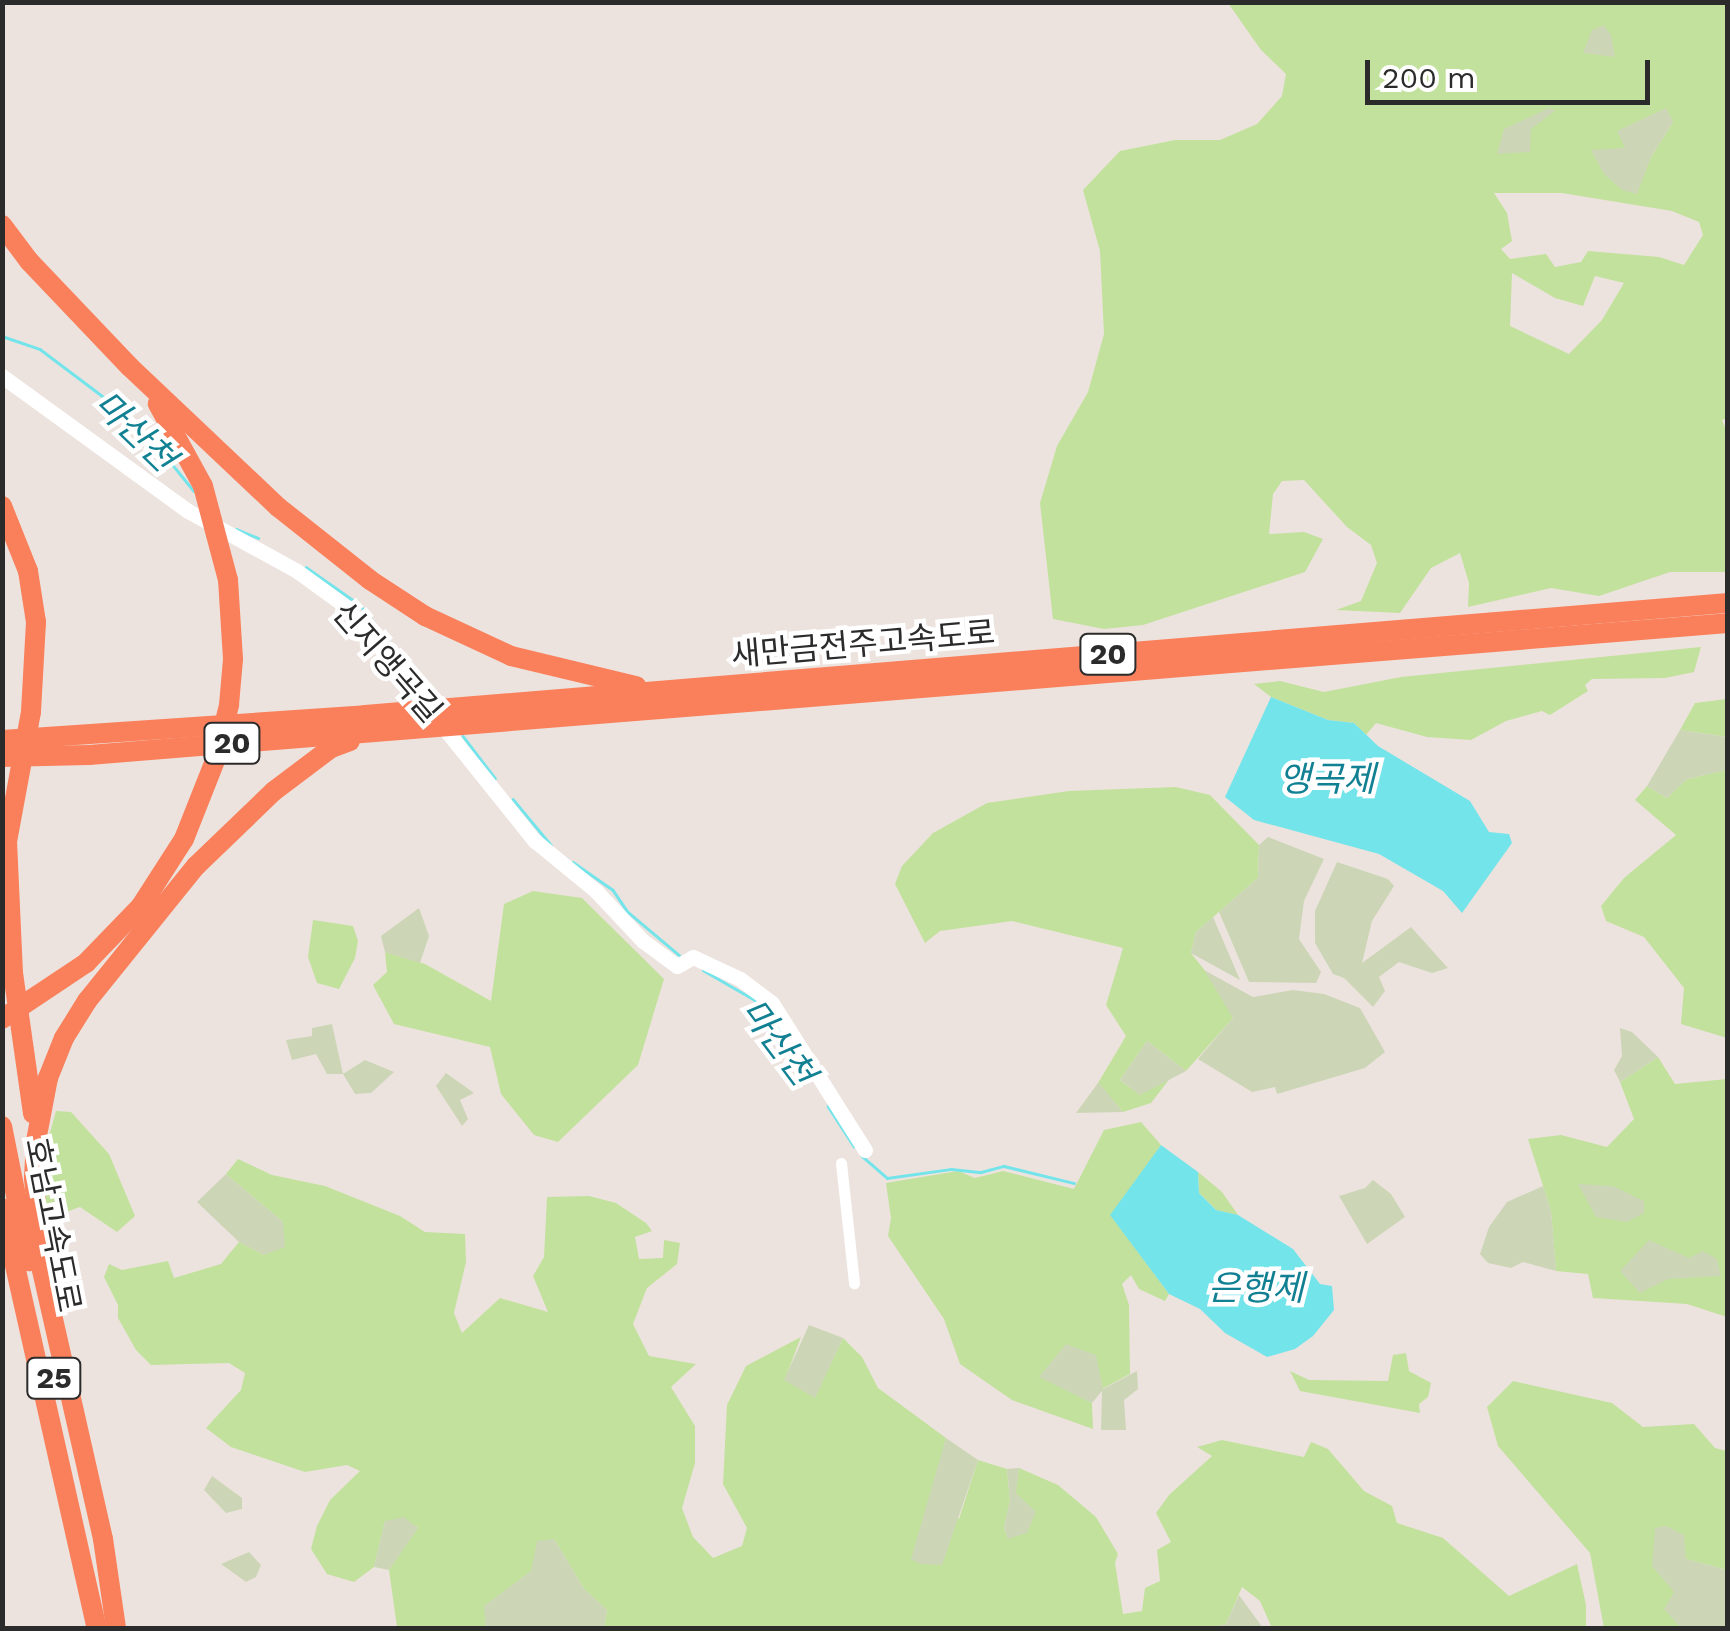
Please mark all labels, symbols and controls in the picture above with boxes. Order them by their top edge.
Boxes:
scale bar [1370,40,1655,102]
text: 200 m [1382,60,1476,95]
water label: 마산천 [86,382,184,480]
street label: 신지앵곡길 [324,594,450,730]
street label: 새만금전주고속도로 [729,613,997,675]
road number: 20 [1078,629,1138,679]
road number: 20 [202,718,262,768]
water label: 앵곡제 [1279,758,1375,800]
water label: 마산천 [732,991,824,1093]
street label: 호남고속도로 [17,1135,89,1315]
water label: 은행제 [1208,1267,1304,1309]
road number: 25 [24,1353,84,1403]

